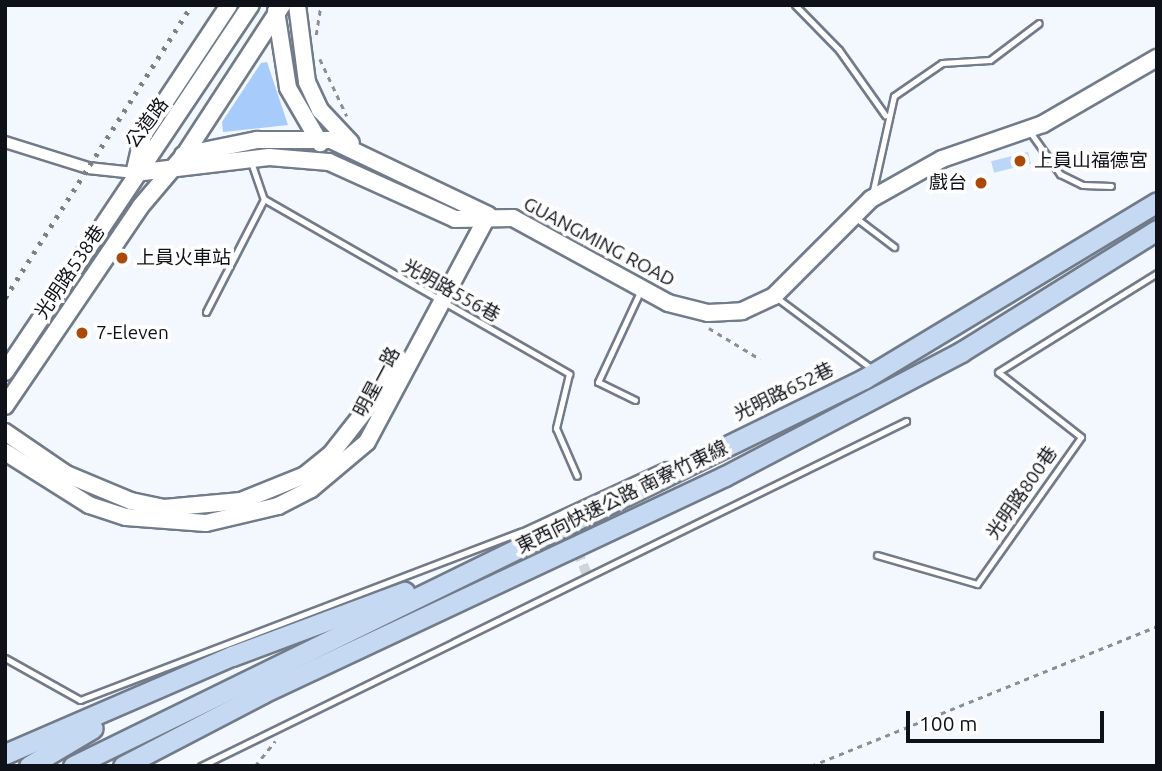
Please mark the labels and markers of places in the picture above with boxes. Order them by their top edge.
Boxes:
place label: 上員山福德宮 [1034,150,1148,172]
marker: 上員山福德宮 [1012,153,1028,169]
place label: 戲台 [929,172,967,194]
marker: 戲台 [973,175,989,191]
place label: 上員火車站 [136,247,231,269]
marker: 上員火車站 [114,250,130,266]
place label: 7-Eleven [96,322,169,344]
marker: 7-Eleven [74,325,90,341]

